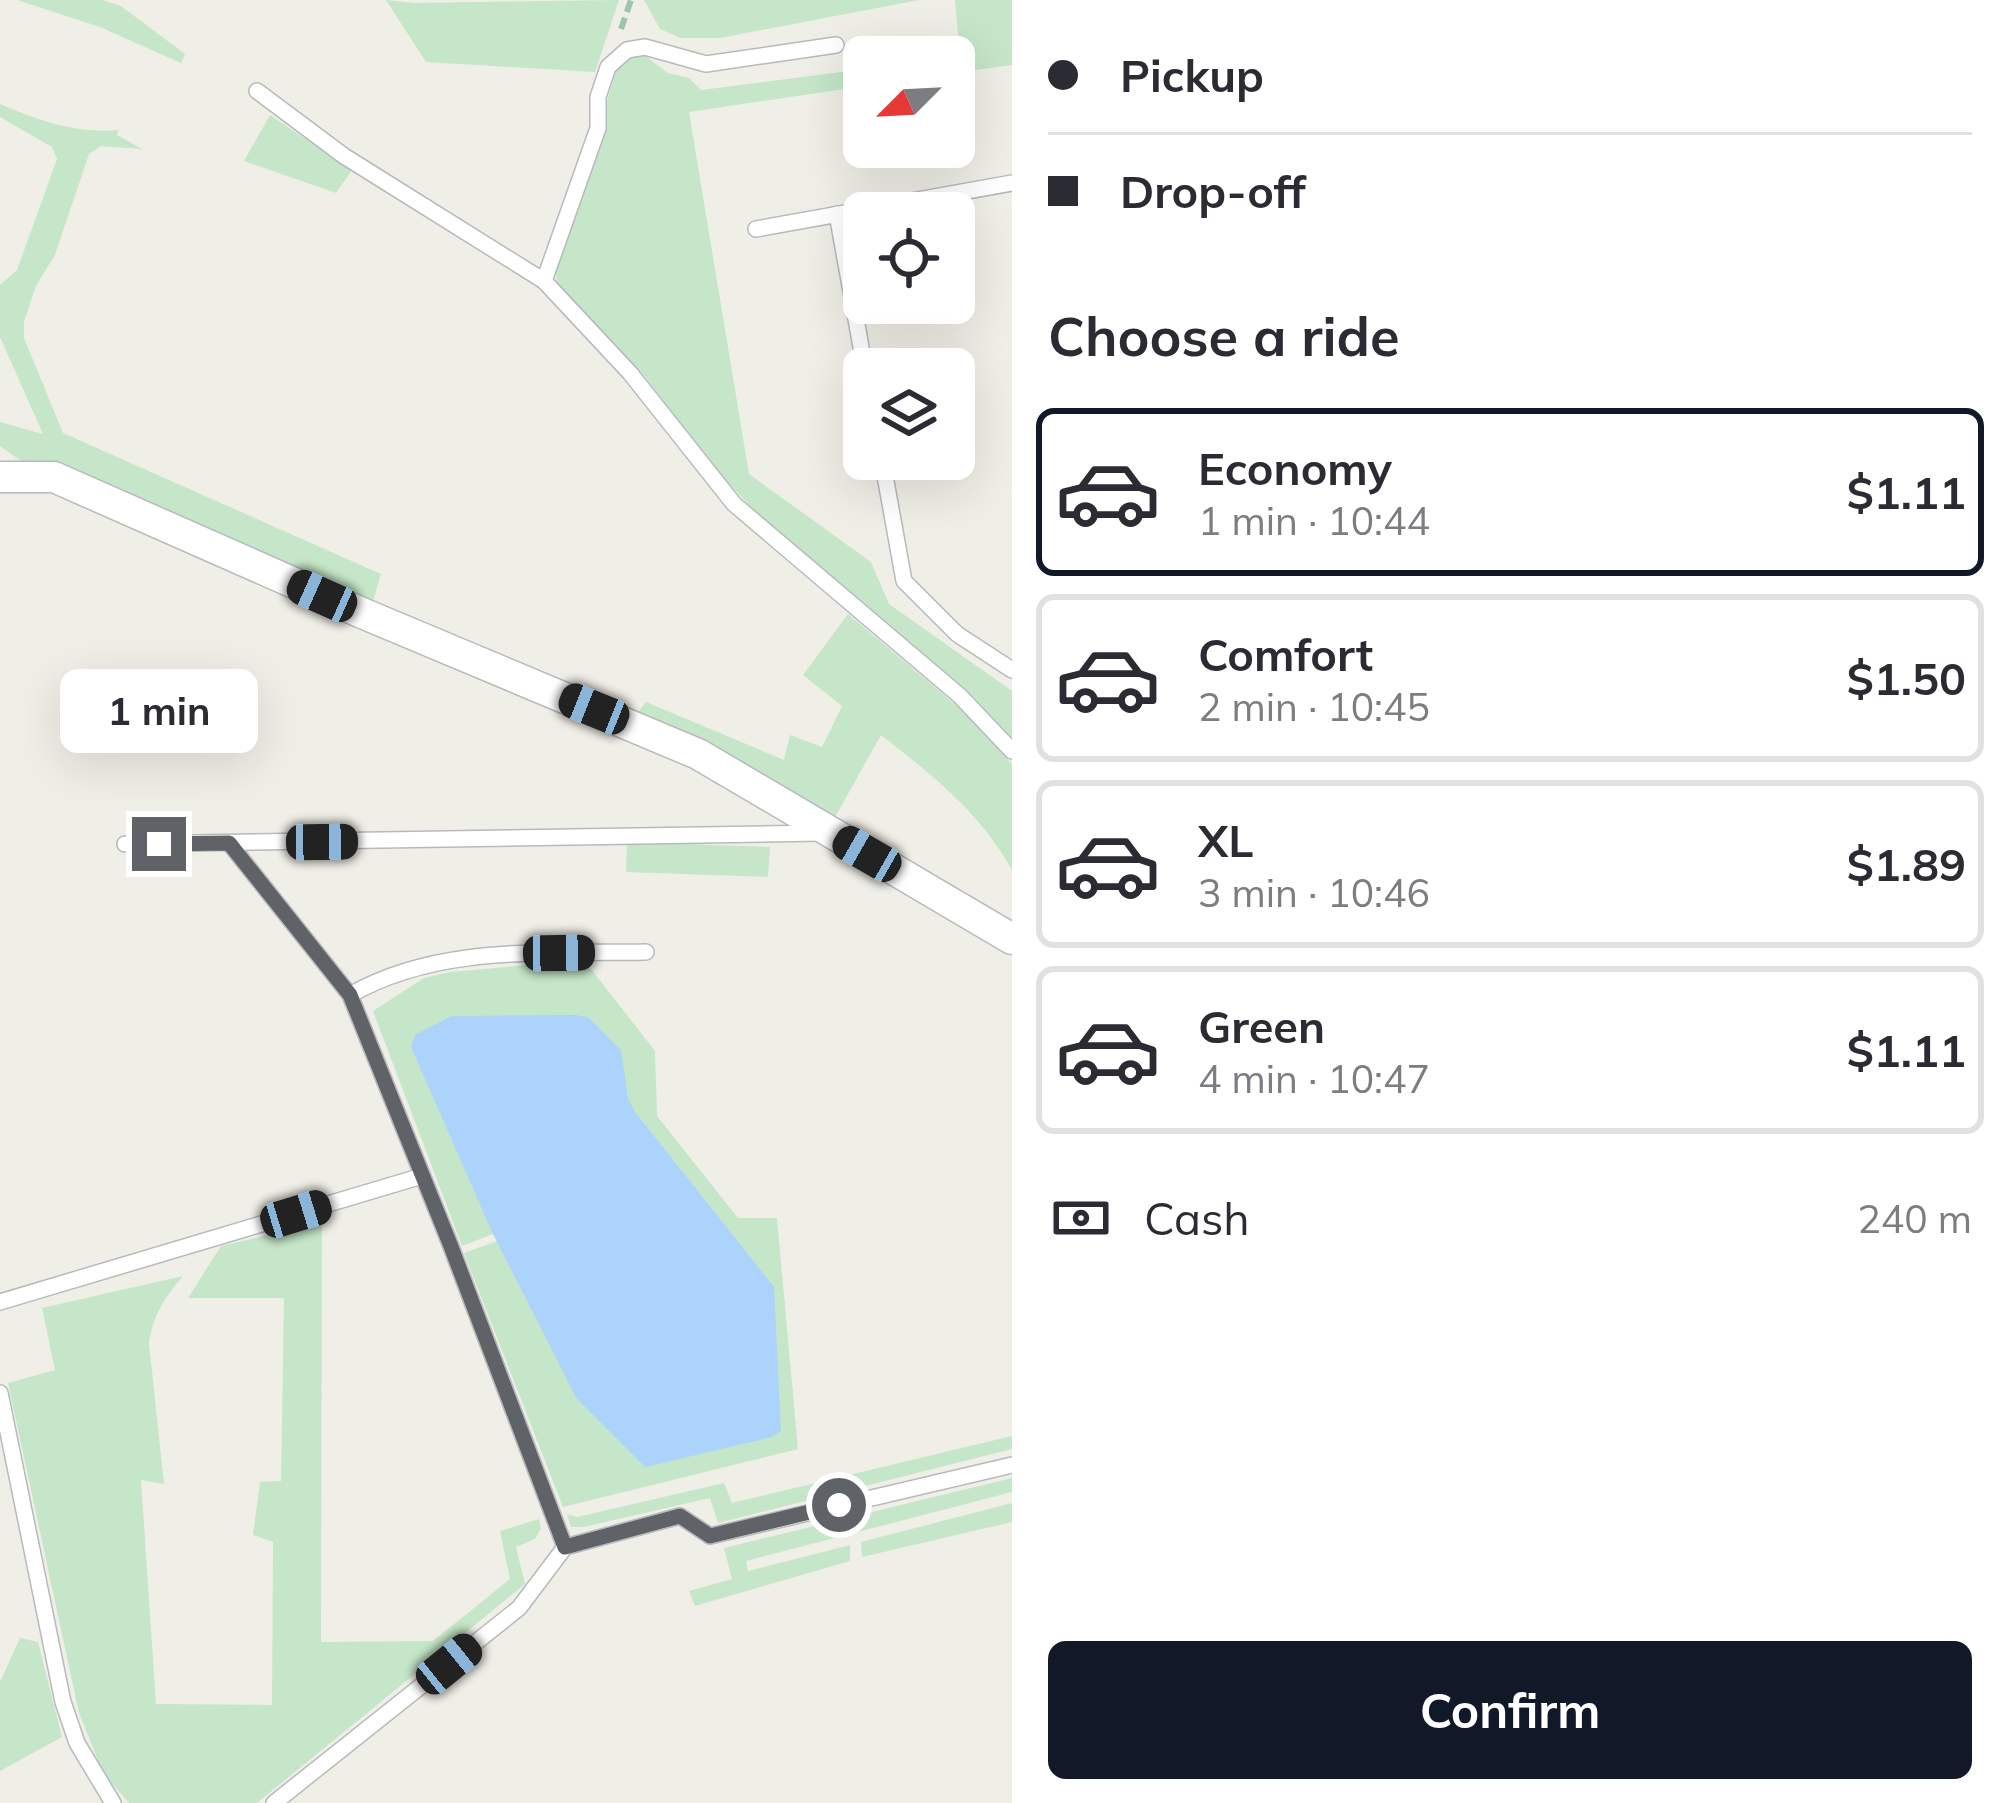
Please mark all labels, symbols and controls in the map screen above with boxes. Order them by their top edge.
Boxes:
north arrow [843,36,975,168]
map controls [843,36,975,480]
text: Pickup [1120,47,1264,103]
text: Drop-off [1120,163,1306,219]
button: locate [843,192,975,324]
text: Choose a ride [1048,302,1400,370]
button: layers [843,348,975,480]
icon: car [1054,438,1162,546]
text: Economy [1198,440,1392,496]
text: $1.11 [1847,464,1966,520]
text: 1 min · 10:44 [1198,496,1430,545]
car [282,565,362,627]
icon: car [1054,624,1162,732]
text: Comfort [1198,626,1373,682]
text: $1.50 [1847,650,1966,706]
callout: 1 min [60,670,258,754]
car [554,679,634,739]
text: 2 min · 10:45 [1198,682,1430,731]
text: 1 min [108,686,210,735]
icon: car [1054,810,1162,918]
text: XL [1198,812,1253,868]
route end [132,817,186,871]
car [827,820,907,888]
car [286,823,358,861]
text: $1.89 [1847,836,1966,892]
text: 3 min · 10:46 [1198,868,1430,917]
car [523,934,595,972]
icon: car [1054,996,1162,1104]
text: Green [1198,998,1325,1054]
text: $1.11 [1847,1022,1966,1078]
text: 4 min · 10:47 [1198,1054,1430,1103]
icon: cash [1048,1185,1114,1251]
car [256,1186,336,1242]
text: Cash [1144,1190,1250,1246]
text: 240 m [1857,1194,1972,1243]
route start [812,1478,866,1532]
car [410,1627,488,1701]
button: Confirm [1048,1641,1972,1779]

